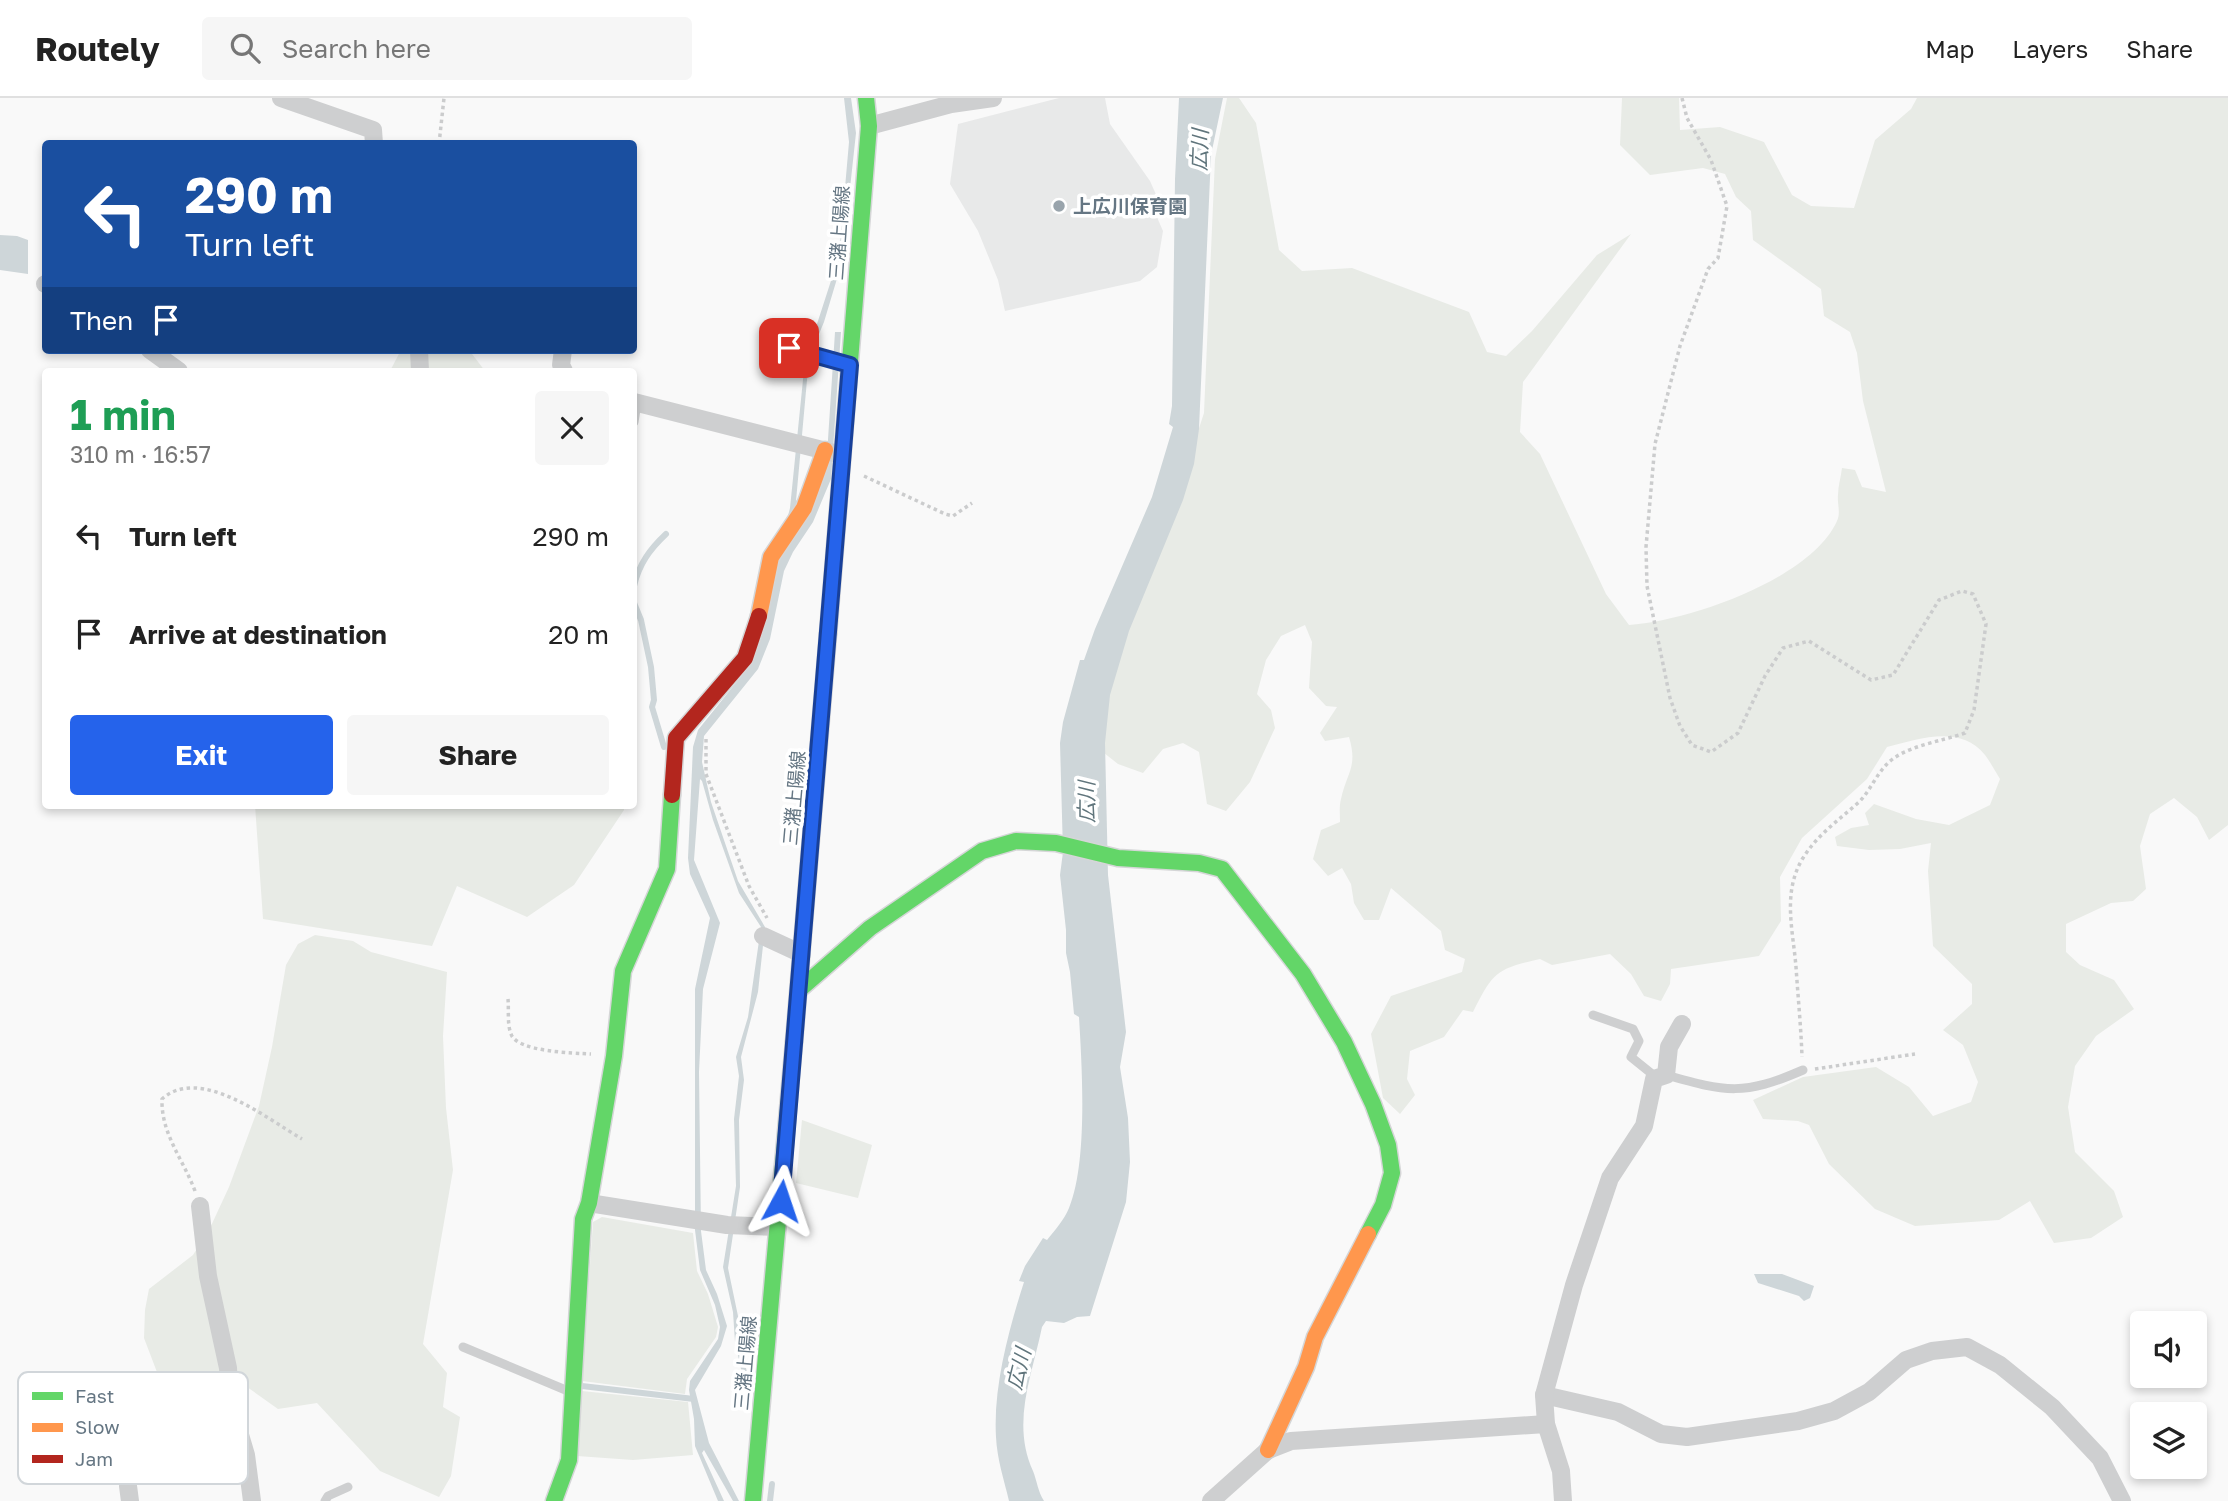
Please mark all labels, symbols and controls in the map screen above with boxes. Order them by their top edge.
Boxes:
search box [202,17,692,80]
text: Routely [35,29,160,68]
icon: search [226,29,264,67]
text: Search here [282,33,431,64]
text: Map [1925,34,1974,63]
text: Layers [2012,34,2088,63]
text: Share [2126,34,2193,63]
water label: 広川 [1185,127,1213,171]
text: 290 m [185,165,333,224]
icon: left [70,168,161,259]
street label: 三潴上陽線 [824,185,853,281]
place label: 上広川保育園 [1073,194,1187,217]
marker: 上広川保育園 [1051,198,1067,214]
text: Turn left [185,225,314,263]
icon: arrive [147,301,185,339]
text: Then [70,305,133,336]
pin [759,318,819,378]
icon: arrive [770,329,808,367]
text: 1 min [70,389,176,439]
button: close [535,391,609,465]
text: 310 m · 16:57 [70,440,211,468]
icon: left [70,517,108,555]
text: Turn left [129,521,237,552]
text: 290 m [533,521,609,552]
icon: arrive [70,615,108,653]
text: Arrive at destination [129,619,387,650]
text: 20 m [548,619,609,650]
button: Exit [70,715,333,795]
button: Share [347,715,609,795]
street label: 三潴上陽線 [778,750,809,846]
water label: 広川 [1073,779,1099,823]
position arrow [744,1164,818,1238]
map controls [2130,1311,2207,1479]
button: sound [2130,1311,2207,1388]
street label: 三潴上陽線 [729,1315,760,1411]
water label: 広川 [1000,1343,1036,1392]
legend [18,1372,248,1484]
text: Fast [75,1384,114,1407]
button: layers [2130,1402,2207,1479]
text: Slow [75,1415,120,1438]
text: Jam [75,1447,113,1470]

